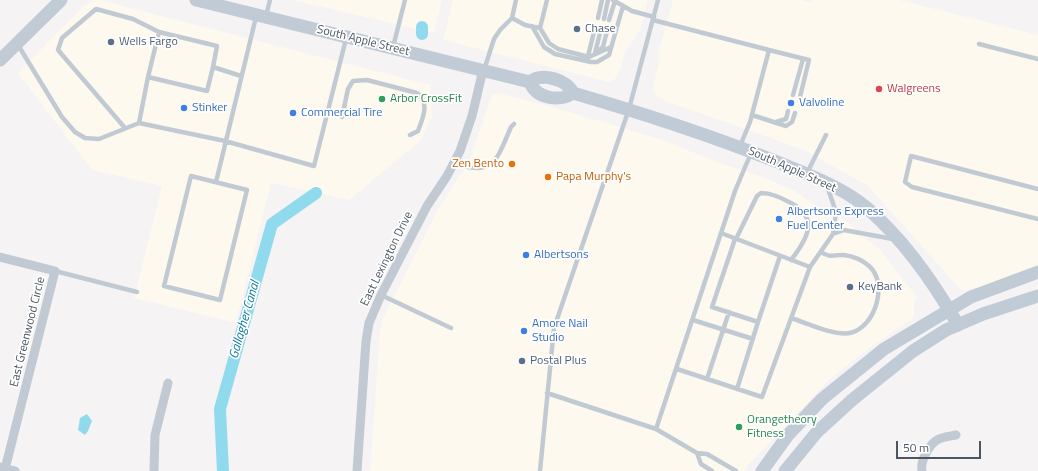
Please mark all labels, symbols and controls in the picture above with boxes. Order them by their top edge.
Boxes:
place label: Chase [585,22,616,36]
street label: South Apple Street [315,23,411,59]
marker: Chase [572,24,582,34]
place label: Wells Fargo [119,35,178,49]
marker: Wells Fargo [106,37,116,47]
place label: Walgreens [887,82,941,96]
marker: Walgreens [874,84,884,94]
place label: Arbor CrossFit [390,92,462,106]
marker: Arbor CrossFit [377,94,387,104]
place label: Valvoline [799,96,844,110]
marker: Valvoline [786,98,796,108]
place label: Stinker [192,101,227,115]
marker: Stinker [179,103,189,113]
place label: Commercial Tire [301,106,382,120]
marker: Commercial Tire [288,108,298,118]
street label: South Apple Street [746,144,838,196]
place label: Zen Bento [452,157,504,171]
marker: Zen Bento [507,159,517,169]
place label: Papa Murphy's [556,170,631,184]
marker: Papa Murphy's [543,172,553,182]
place label: Albertsons Express Fuel Center [787,205,884,233]
street label: East Lexington Drive [358,209,416,309]
marker: Albertsons Express Fuel Center [774,214,784,224]
place label: Albertsons [534,248,589,262]
marker: Albertsons [521,250,531,260]
street label: East Greenwood Circle [7,275,49,389]
water label: Gallagher Canal [226,279,264,361]
place label: KeyBank [858,280,902,294]
marker: KeyBank [845,282,855,292]
place label: Amore Nail Studio [532,317,588,345]
marker: Amore Nail Studio [519,326,529,336]
place label: Postal Plus [530,354,586,368]
marker: Postal Plus [517,356,527,366]
place label: Orangetheory Fitness [747,413,817,441]
marker: Orangetheory Fitness [734,422,744,432]
scale bar [898,433,983,459]
text: 50 m [903,438,929,457]

